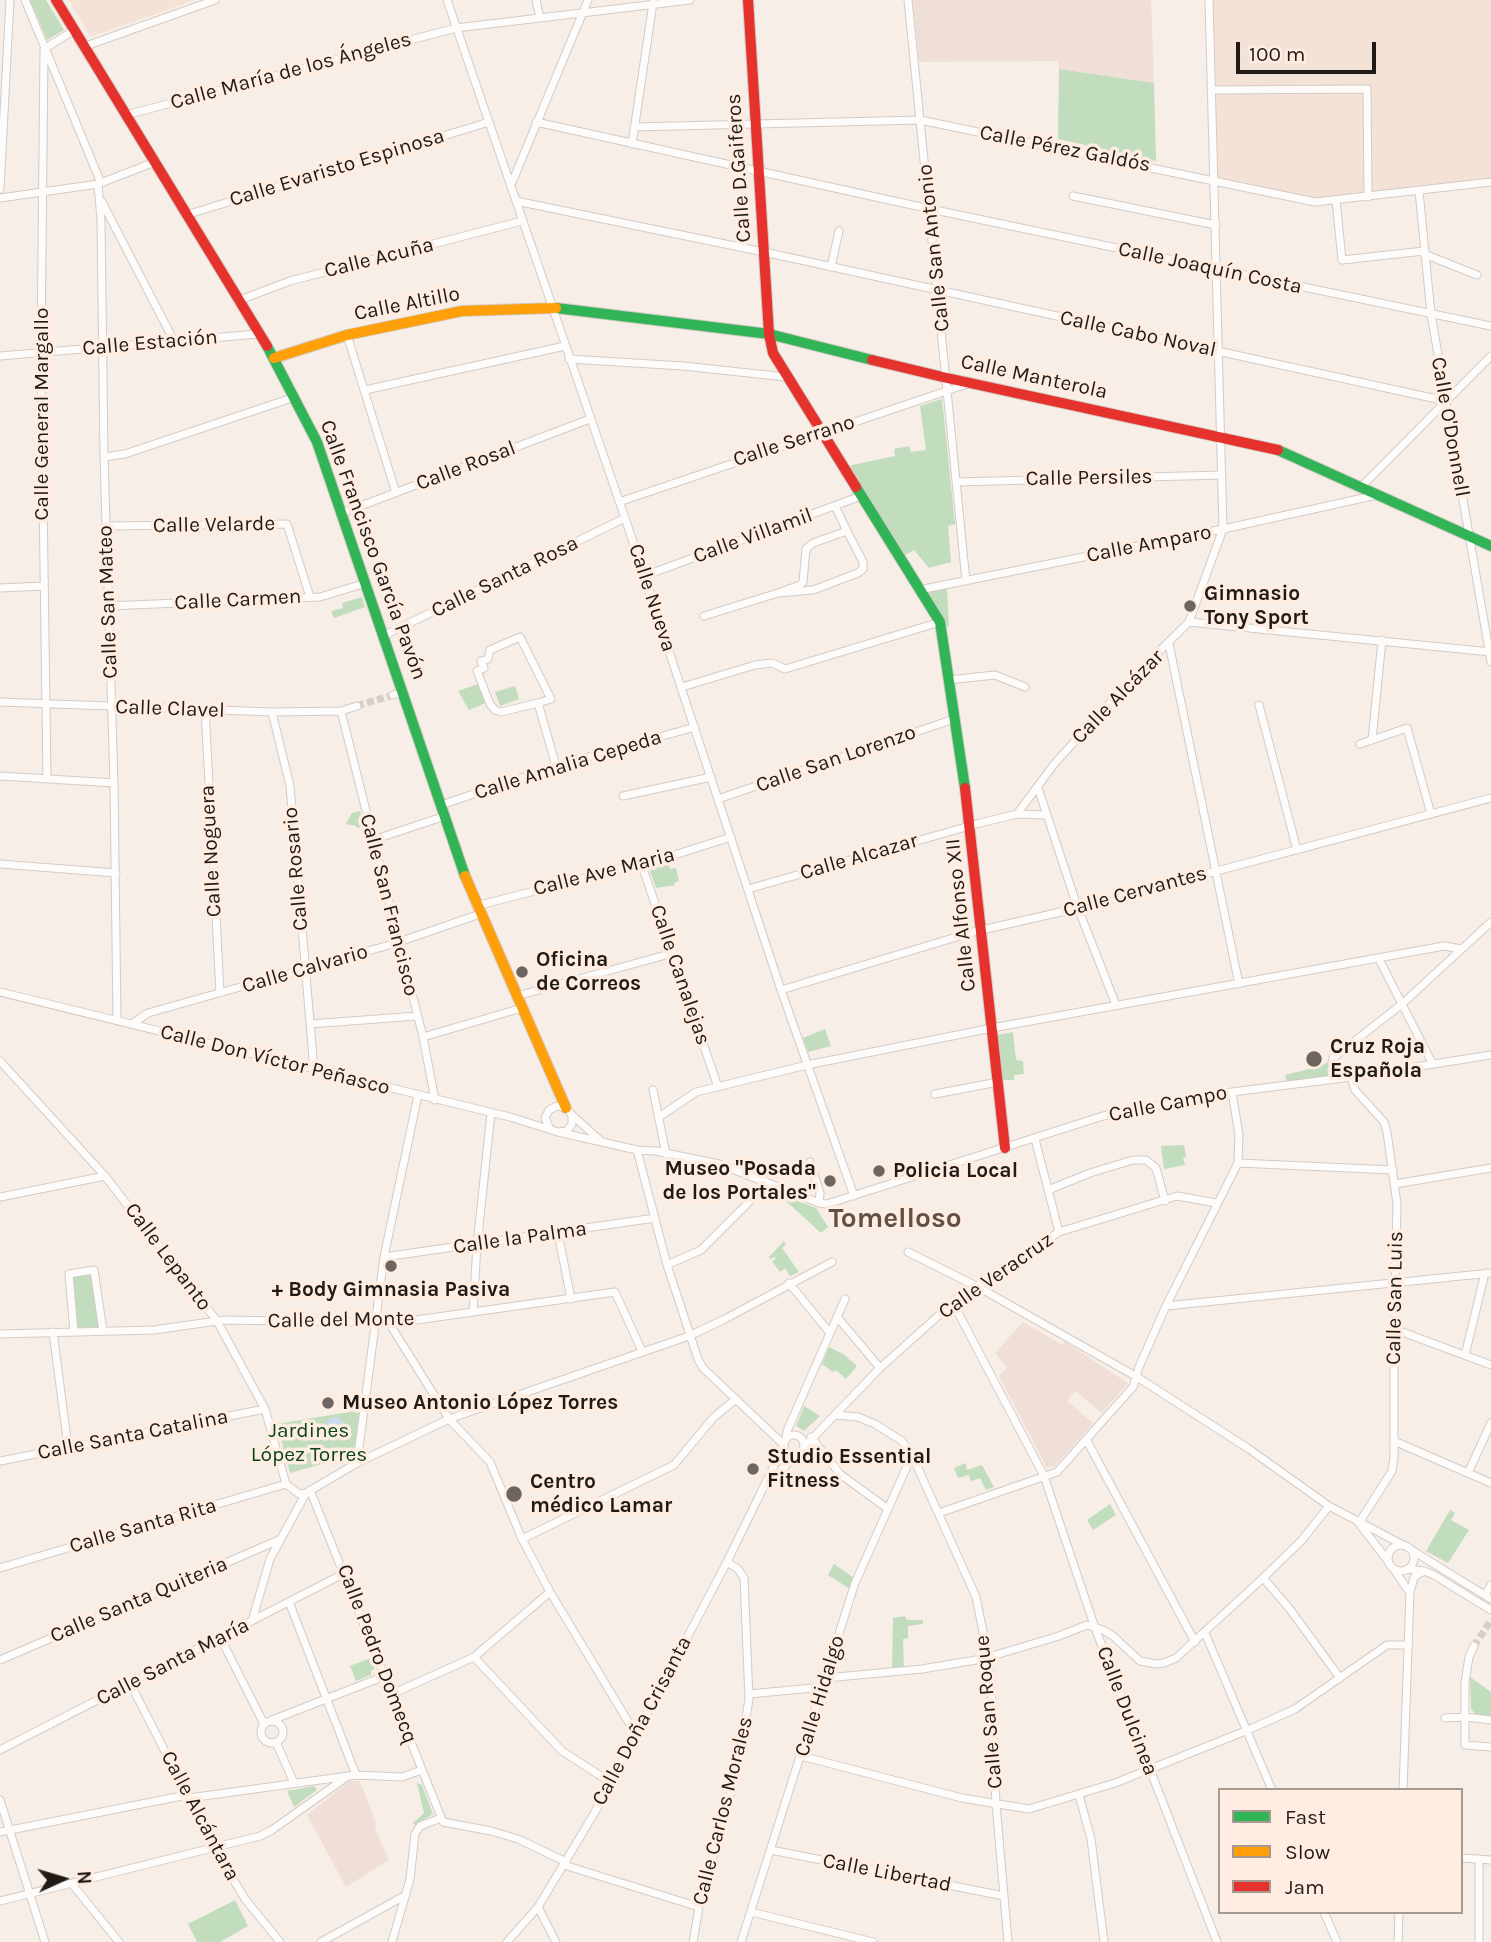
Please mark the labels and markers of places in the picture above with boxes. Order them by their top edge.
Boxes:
place label: Gimnasio Tony Sport [1204,581,1309,631]
marker: Gimnasio Tony Sport [1182,598,1198,614]
place label: Oficina de Correos [536,947,641,997]
marker: Oficina de Correos [514,964,530,980]
place label: Cruz Roja Española [1330,1034,1425,1084]
marker: Cruz Roja Española [1304,1049,1324,1069]
place label: Museo "Posada de los Portales" [662,1156,816,1206]
place label: Policia Local [893,1158,1018,1184]
marker: Policia Local [871,1163,887,1179]
marker: Museo "Posada de los Portales" [822,1173,838,1189]
marker: + Body Gimnasia Pasiva [383,1258,399,1274]
place label: + Body Gimnasia Pasiva [272,1277,510,1303]
place label: Museo Antonio López Torres [342,1390,618,1416]
marker: Museo Antonio López Torres [320,1395,336,1411]
place label: Studio Essential Fitness [767,1444,931,1494]
marker: Studio Essential Fitness [745,1461,761,1477]
place label: Centro médico Lamar [530,1469,672,1519]
marker: Centro médico Lamar [504,1484,524,1504]

